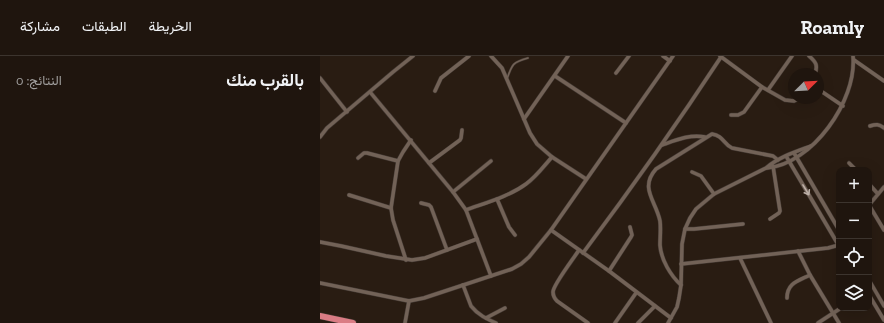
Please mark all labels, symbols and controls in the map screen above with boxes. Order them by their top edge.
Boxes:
text: Roamly [801,16,864,39]
text: مشاركة [20,18,60,35]
text: الطبقات [82,18,126,35]
text: الخريطة [148,18,192,35]
north arrow [788,68,824,104]
text: بالقرب منك [226,70,304,90]
text: النتائج: 0 [16,73,62,88]
map controls [836,167,872,311]
button: + [836,167,872,203]
one-way arrow [802,184,810,196]
button: − [836,203,872,239]
button: locate [836,239,872,275]
button: layers [836,275,872,311]

